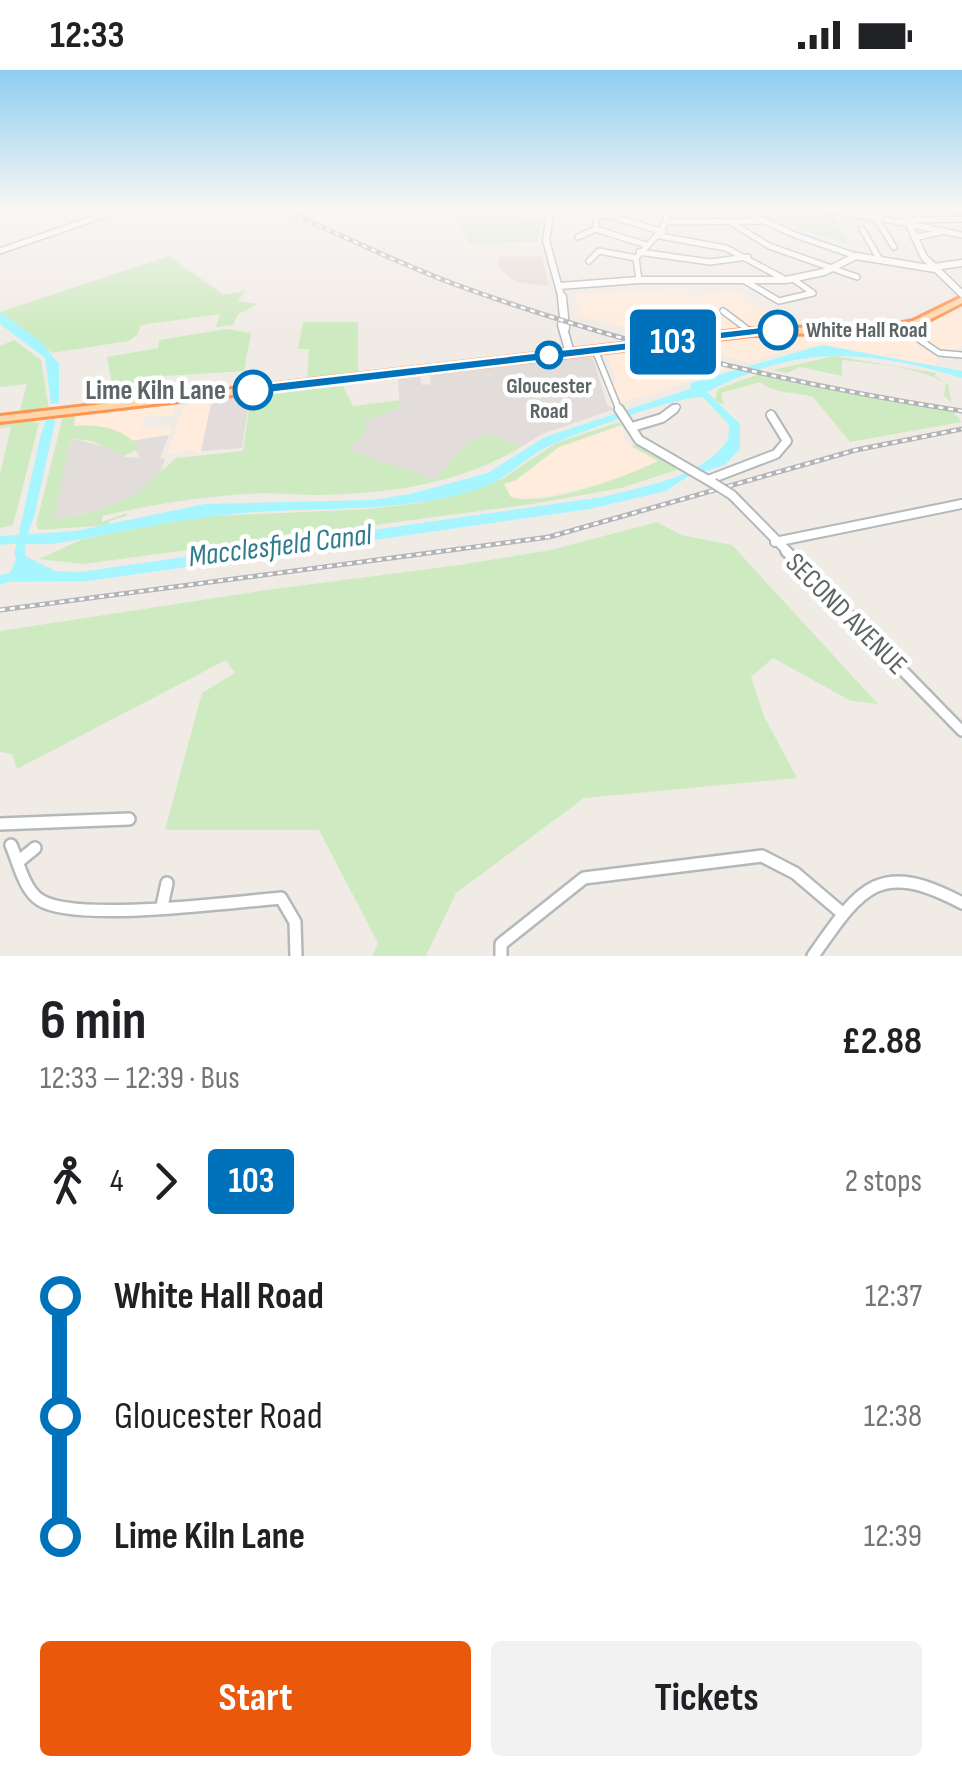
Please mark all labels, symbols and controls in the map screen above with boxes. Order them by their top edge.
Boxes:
text: 12:33 [50,13,125,58]
line badge: 103 [616,310,730,374]
marker: White Hall Road [759,311,797,349]
place label: White Hall Road [806,317,927,344]
text: 103 [650,321,696,364]
marker: Gloucester Road [536,342,562,368]
marker: Lime Kiln Lane [234,371,272,409]
place label: Gloucester Road [506,373,592,425]
place label: Lime Kiln Lane [85,374,226,407]
water label: Macclesfield Canal [186,517,375,575]
street label: SECOND AVENUE [779,547,913,681]
text: 6 min [40,988,147,1055]
text: £2.88 [841,1019,922,1064]
text: 12:33 – 12:39 · Bus [40,1059,240,1098]
icon: walk [40,1154,95,1209]
icon: forward [138,1154,193,1209]
text: 103 [228,1160,274,1203]
text: 4 [110,1162,123,1201]
text: 2 stops [845,1162,922,1201]
text: White Hall Road [114,1274,324,1319]
text: 12:37 [865,1277,922,1316]
text: Gloucester Road [114,1394,323,1439]
text: 12:38 [864,1397,922,1436]
text: Lime Kiln Lane [114,1514,305,1559]
text: 12:39 [864,1517,922,1556]
button: Start [40,1641,471,1756]
button: Tickets [491,1641,922,1756]

